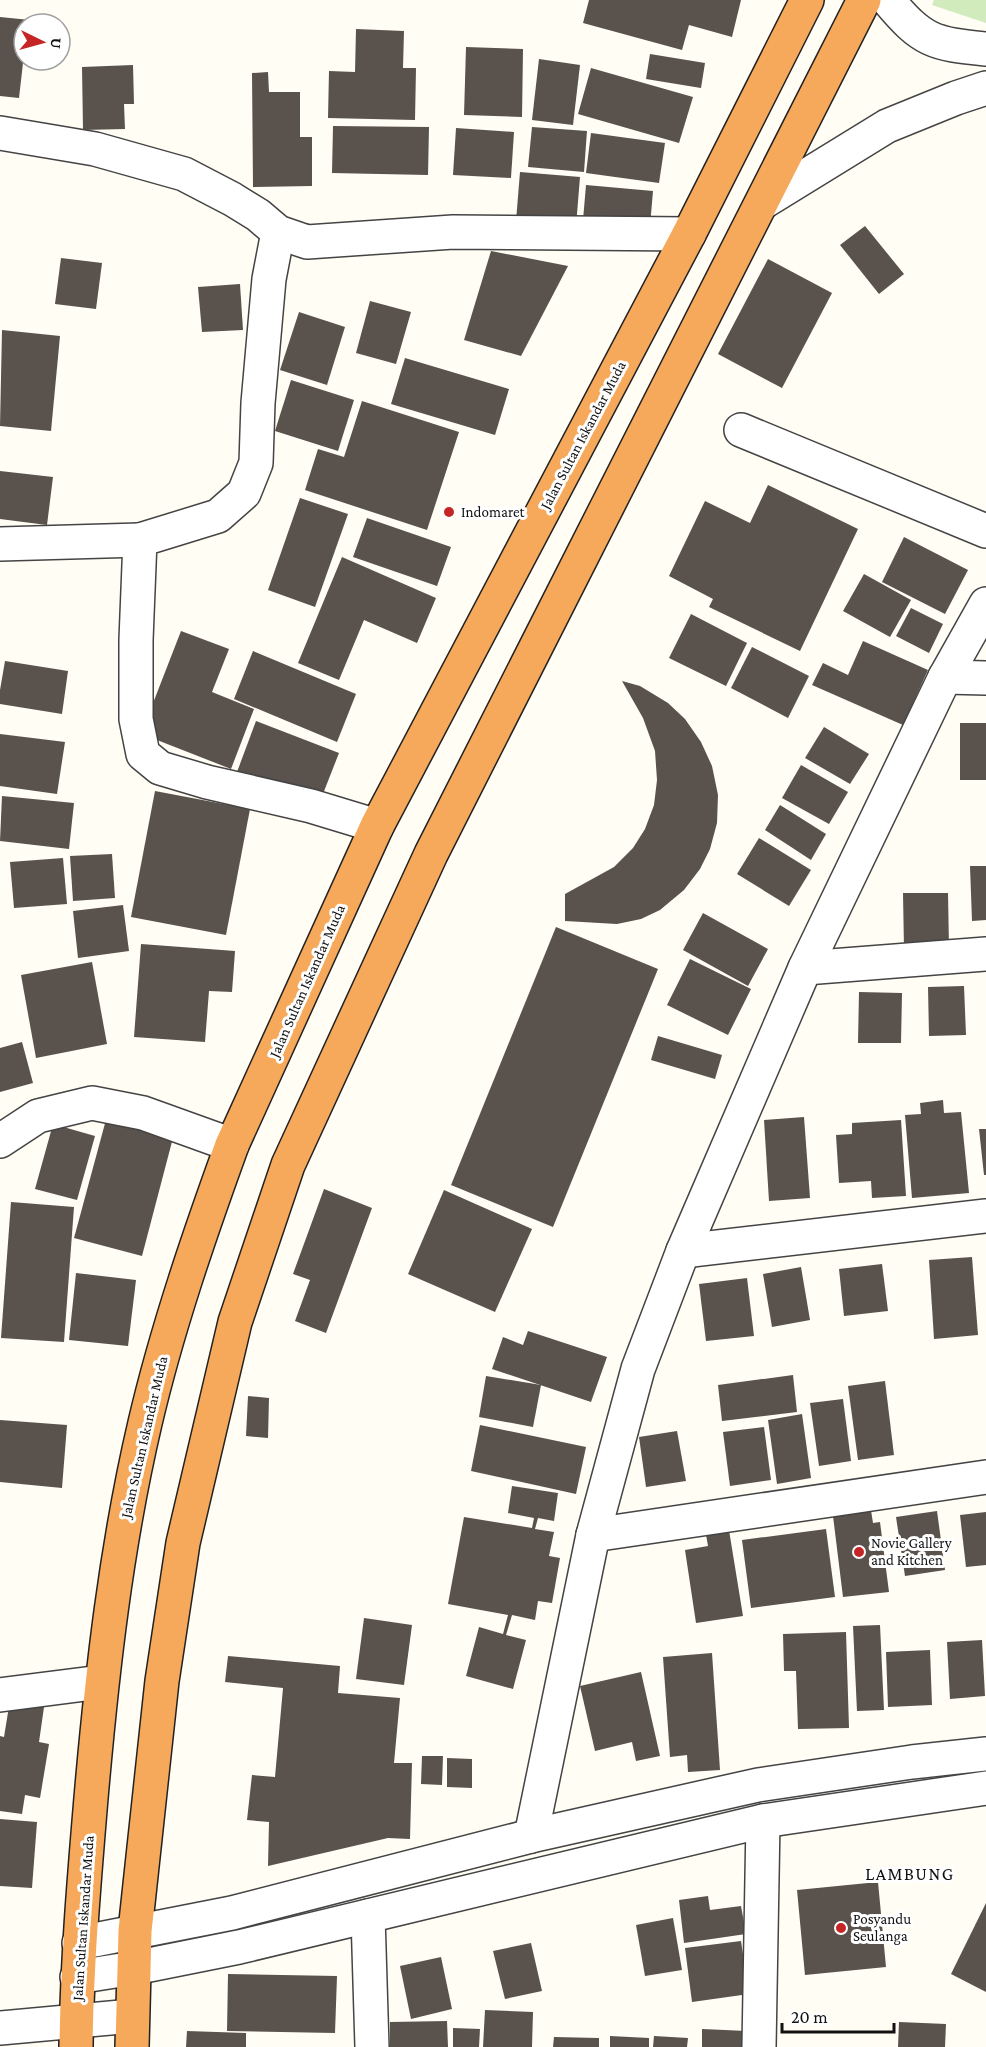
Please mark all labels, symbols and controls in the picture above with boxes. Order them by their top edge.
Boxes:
north arrow [12,12,72,72]
text: U [47,37,65,50]
street label: Jalan Sultan Iskandar Muda [536,358,630,514]
place label: Indomaret [461,504,526,520]
marker: Indomaret [442,505,456,519]
street label: Jalan Sultan Iskandar Muda [265,902,349,1062]
street label: Jalan Sultan Iskandar Muda [117,1355,171,1522]
place label: Novie Gallery and Kitchen [871,1535,952,1568]
marker: Novie Gallery and Kitchen [852,1545,866,1559]
street label: Jalan Sultan Iskandar Muda [69,1835,98,2003]
district label: LAMBUNG [865,1864,955,1884]
place label: Posyandu Seulanga [853,1911,911,1945]
marker: Posyandu Seulanga [834,1921,848,1935]
scale bar [782,1996,894,2034]
text: 20 m [791,2007,828,2027]

